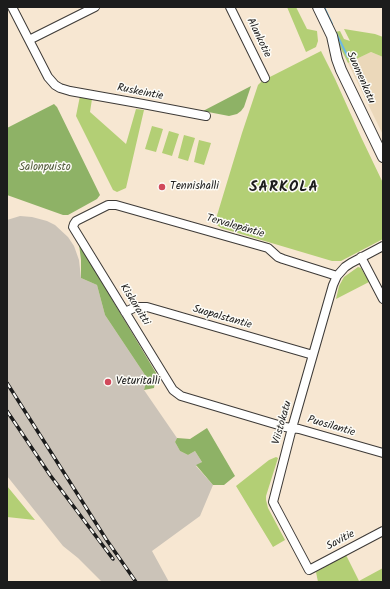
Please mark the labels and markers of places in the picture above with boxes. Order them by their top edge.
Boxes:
place label: Tennishalli [170,180,219,194]
marker: Tennishalli [157,182,167,192]
place label: Veturitalli [116,375,160,389]
marker: Veturitalli [103,377,113,387]

